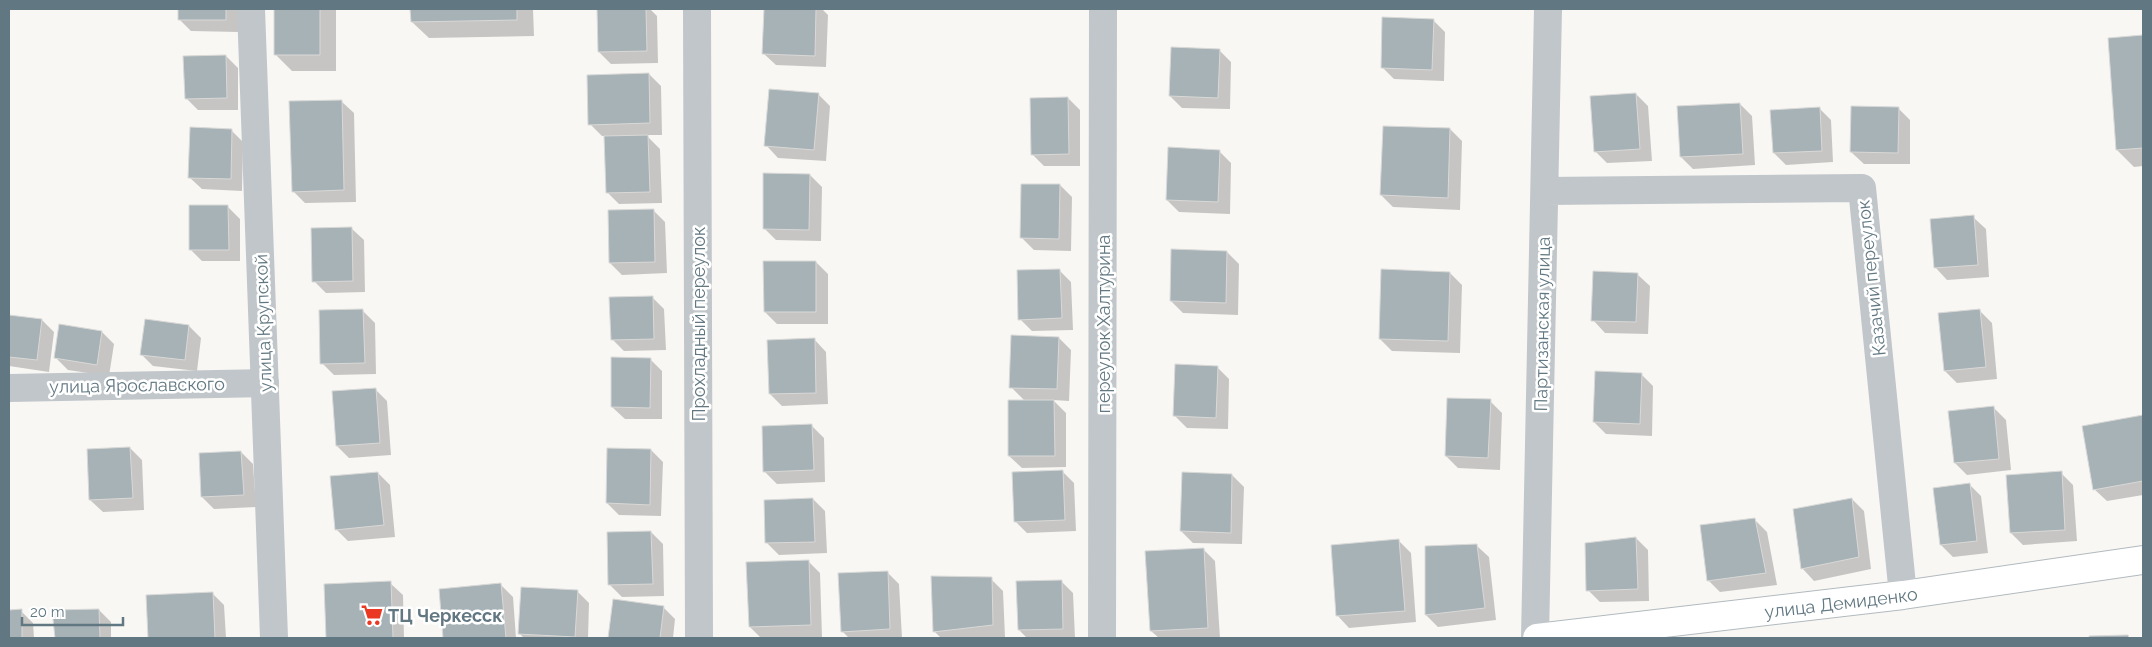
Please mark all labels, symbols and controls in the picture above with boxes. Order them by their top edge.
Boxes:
street label: Казачий переулок [1852,199,1890,357]
street label: Прохладный переулок [688,227,709,421]
street label: переулок Халтурина [1093,235,1114,413]
street label: Партизанская улица [1530,236,1554,412]
street label: улица Крупской [250,254,276,392]
street label: улица Ярославского [49,373,225,397]
street label: улица Демиденко [1763,582,1919,622]
scale bar [22,594,124,626]
supermarket icon: ТЦ Черкесск [359,602,385,628]
text: 20 m [30,603,65,621]
place label: ТЦ Черкесск [388,605,502,626]

